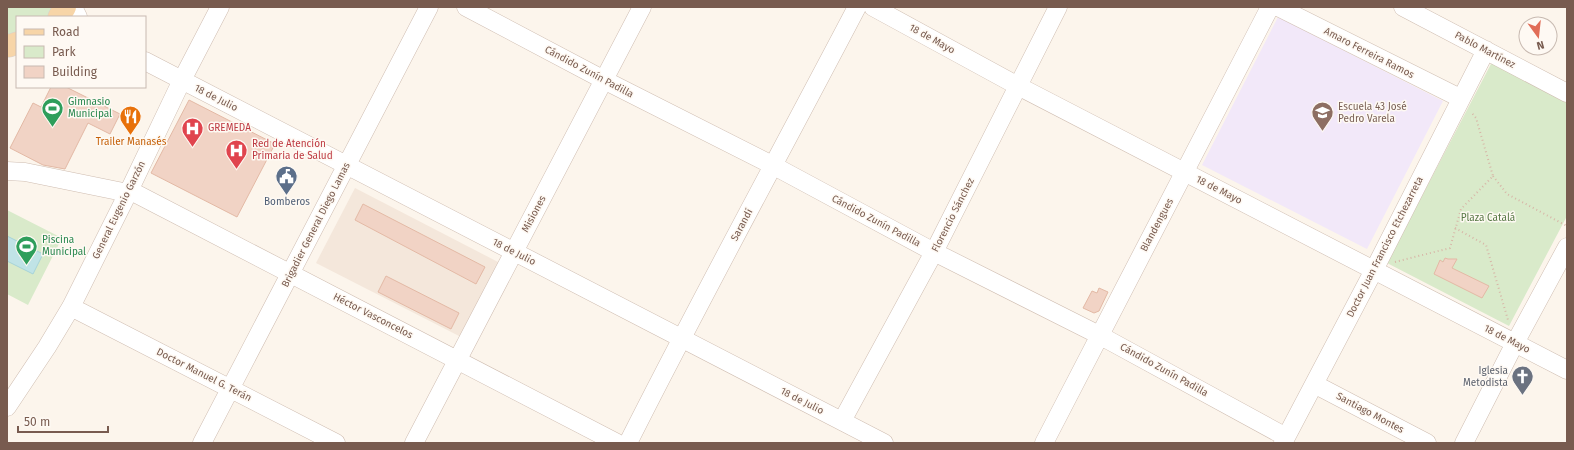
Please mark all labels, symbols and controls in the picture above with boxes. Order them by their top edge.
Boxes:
legend [16,16,146,88]
north arrow [1518,16,1558,56]
street label: 18 de Mayo [907,22,957,57]
text: Road [52,25,80,39]
street label: Amaro Ferreira Ramos [1322,25,1416,81]
street label: Pablo Martínez [1453,28,1518,71]
text: N [1535,38,1546,52]
street label: Cándido Zunín Padilla [543,43,636,101]
text: Park [52,45,76,59]
text: Building [52,65,98,79]
street label: 18 de Julio [192,82,240,114]
sports icon: Gimnasio Municipal [40,95,66,128]
place label: Gimnasio Municipal [68,96,112,120]
school or university icon: Escuela 43 José Pedro Varela [1310,100,1336,133]
place label: Escuela 43 José Pedro Varela [1338,101,1407,125]
restaurant icon: Trailer Manasés [118,103,144,136]
hospital icon: GREMEDA [180,115,206,148]
place label: GREMEDA [208,122,251,134]
place label: Trailer Manasés [96,136,167,148]
hospital icon: Red de Atención Primaria de Salud [223,137,249,170]
place label: Red de Atención Primaria de Salud [252,138,333,162]
street label: General Eugenio Garzón [90,159,148,261]
street label: Brigadier General Diego Lamas [279,160,353,289]
public building icon: Bomberos [274,163,300,196]
street label: 18 de Mayo [1194,173,1244,207]
street label: Florencio Sánchez [929,175,977,254]
street label: Doctor Juan Francisco Etchezarreta [1344,175,1426,319]
street label: Cándido Zunín Padilla [830,192,923,250]
street label: Misiones [519,193,549,234]
place label: Bomberos [264,196,310,208]
street label: Blandengues [1138,196,1176,254]
street label: Sarandí [728,206,756,243]
park label: Plaza Catalá [1461,212,1515,224]
sports icon: Piscina Municipal [14,233,40,266]
place label: Piscina Municipal [42,234,86,258]
street label: 18 de Julio [490,236,538,268]
street label: Héctor Vasconcelos [331,291,415,341]
street label: 18 de Mayo [1482,322,1532,356]
street label: Cándido Zunín Padilla [1118,340,1211,399]
street label: Doctor Manuel G. Terán [154,346,254,404]
church icon: Iglesia Metodista [1510,364,1536,397]
place label: Iglesia Metodista [1463,365,1508,389]
street label: 18 de Julio [778,385,826,417]
street label: Santiago Montes [1334,390,1406,436]
scale bar [18,408,108,434]
text: 50 m [24,415,50,429]

